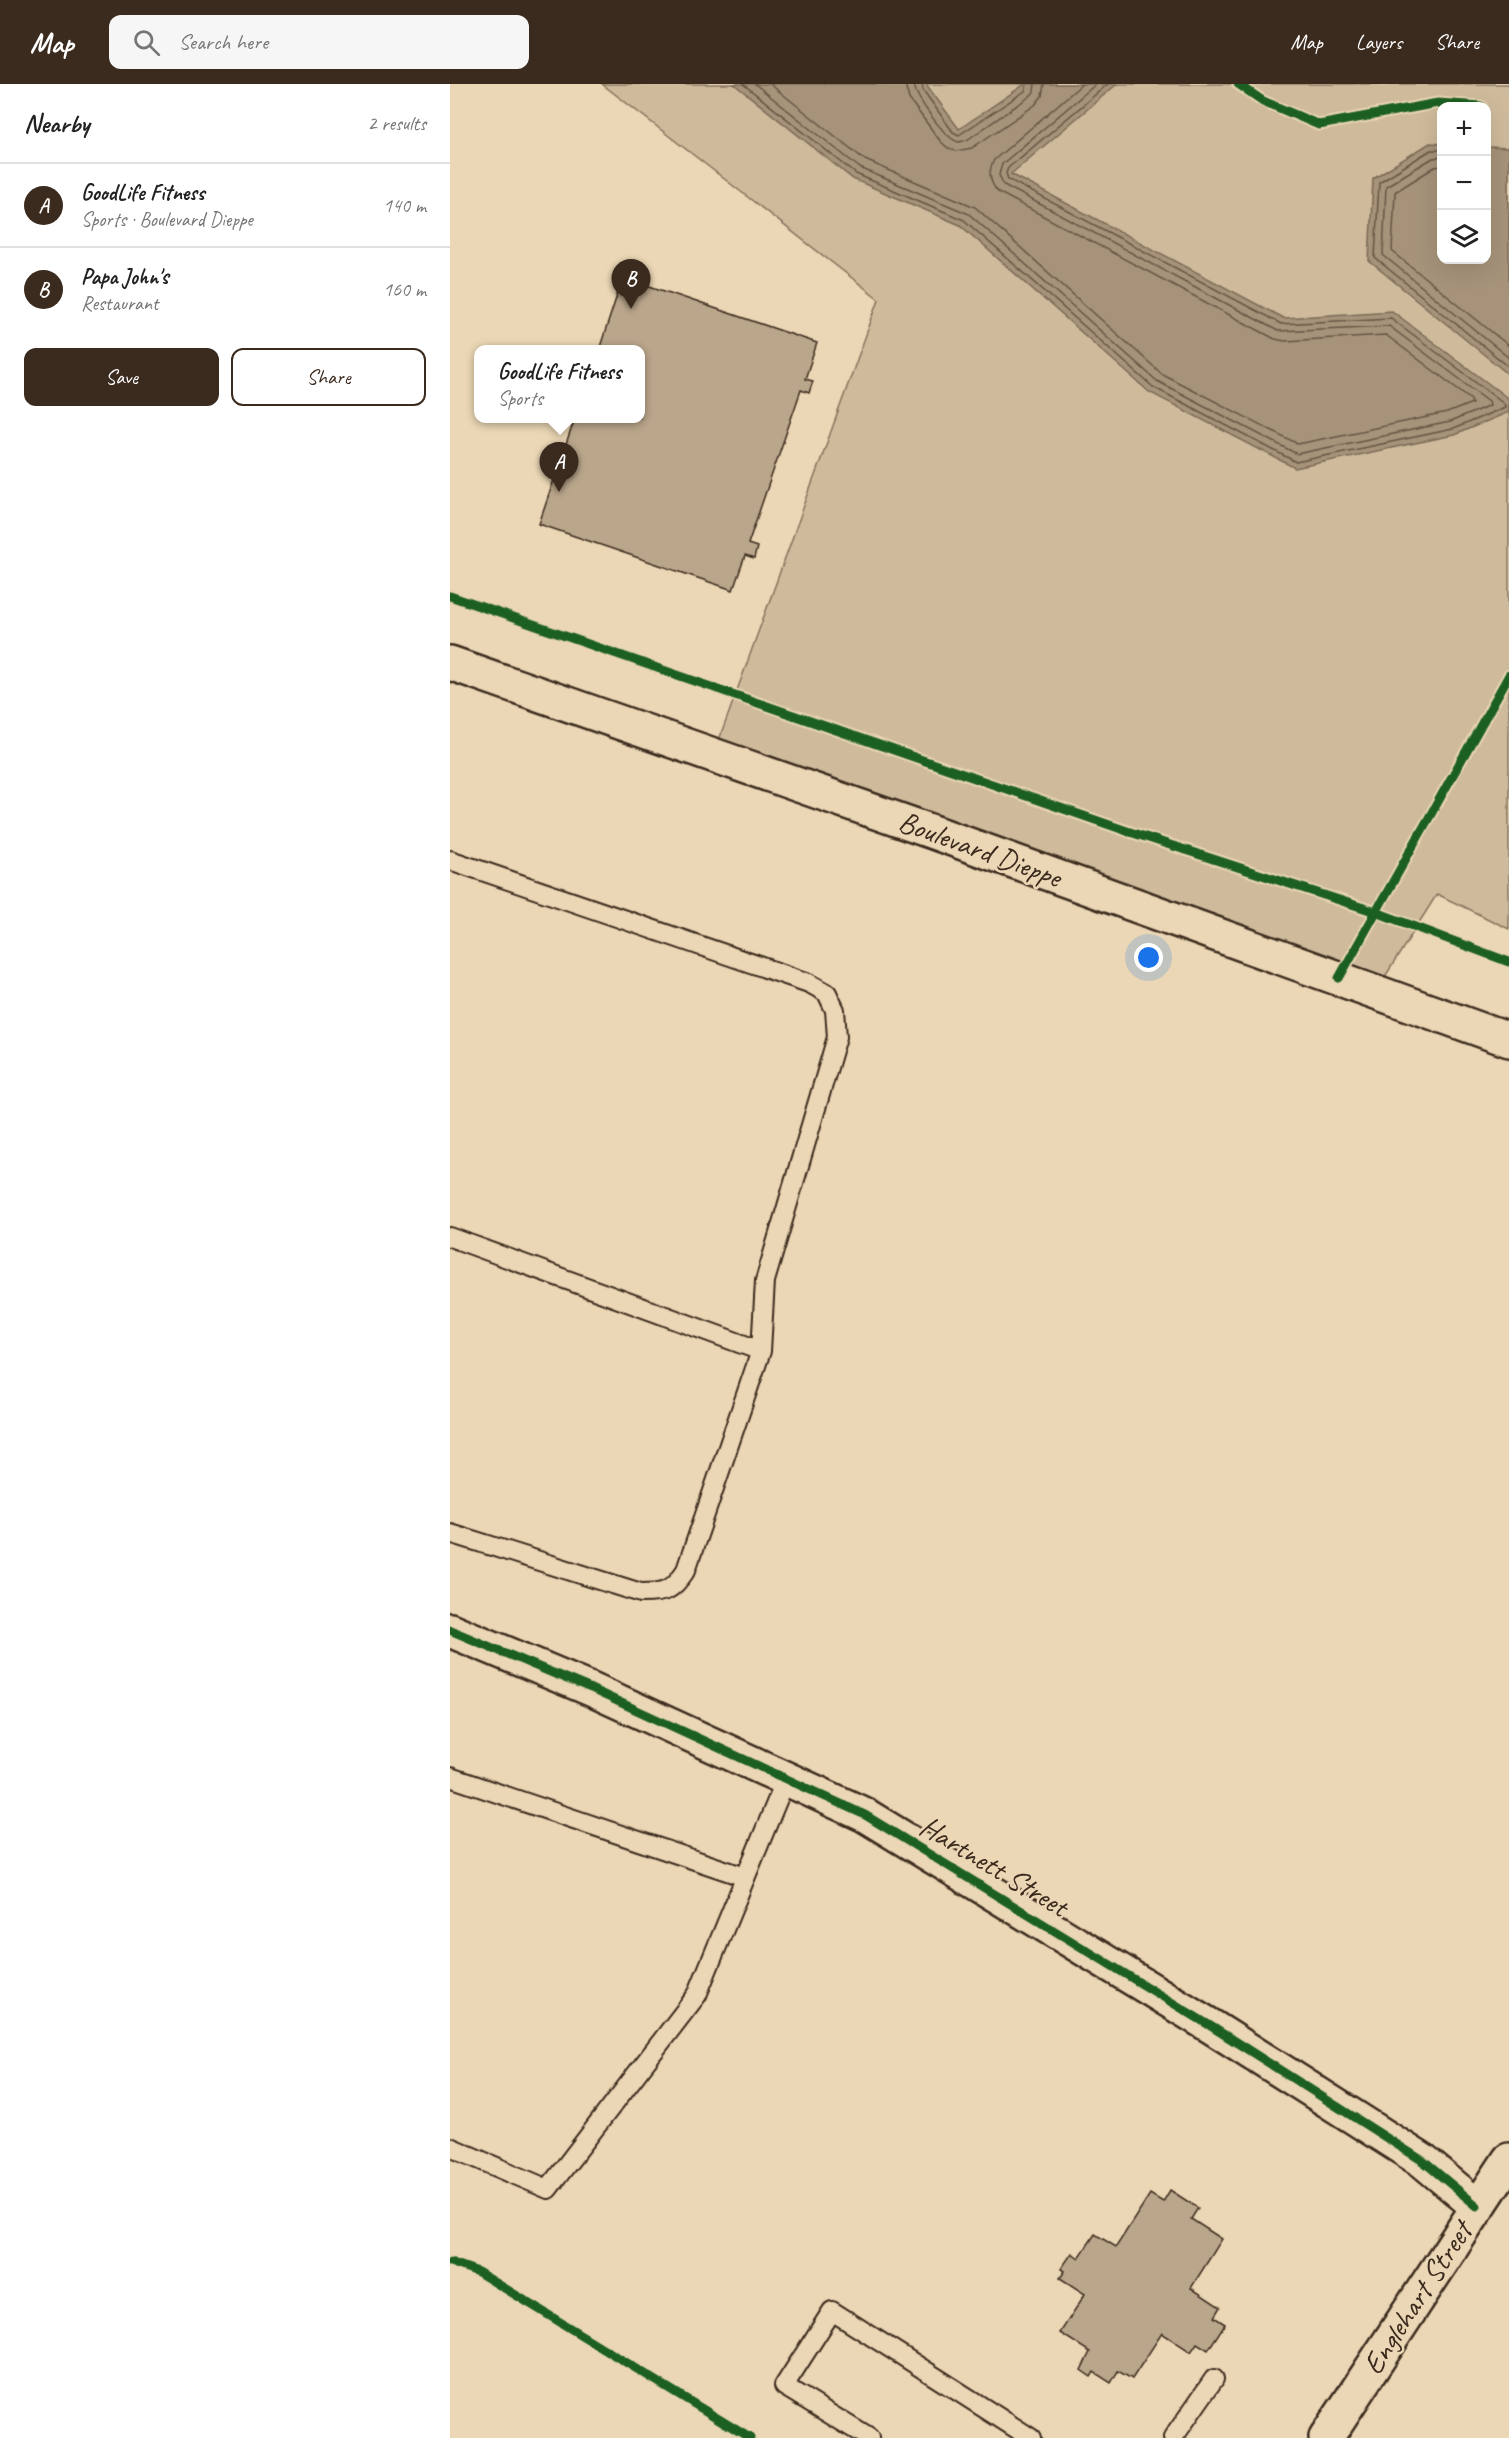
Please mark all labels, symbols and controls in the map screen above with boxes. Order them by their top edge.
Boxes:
search box [109,15,529,69]
text: Map [30,25,73,60]
icon: search [130,26,163,59]
text: Search here [178,28,268,56]
text: Map [1290,29,1323,55]
text: Layers [1356,29,1402,55]
text: Share [1435,29,1479,55]
map controls [1437,102,1491,264]
button: + [1437,102,1491,156]
text: Nearby [24,107,89,140]
text: 2 results [367,111,426,136]
button: − [1437,156,1491,210]
text: GoodLife Fitness [81,179,205,207]
text: A [38,193,49,218]
text: 140 m [383,193,426,218]
text: Sports · Boulevard Dieppe [81,207,253,232]
button: layers [1437,210,1491,264]
pin: B [612,260,651,309]
text: Papa John's [81,263,168,291]
text: B [38,277,49,302]
text: 160 m [383,277,426,302]
text: Restaurant [81,291,158,316]
popup [474,345,645,423]
button: Save [24,348,219,406]
button: Share [231,348,426,406]
text: GoodLife Fitness [498,358,621,386]
text: Sports [498,386,543,411]
pin: A [540,442,578,492]
street label: Boulevard Dieppe [894,802,1069,897]
your location [1134,943,1163,972]
street label: Hartnett Street [913,1807,1077,1927]
street label: Englehart Street [1354,2211,1483,2381]

